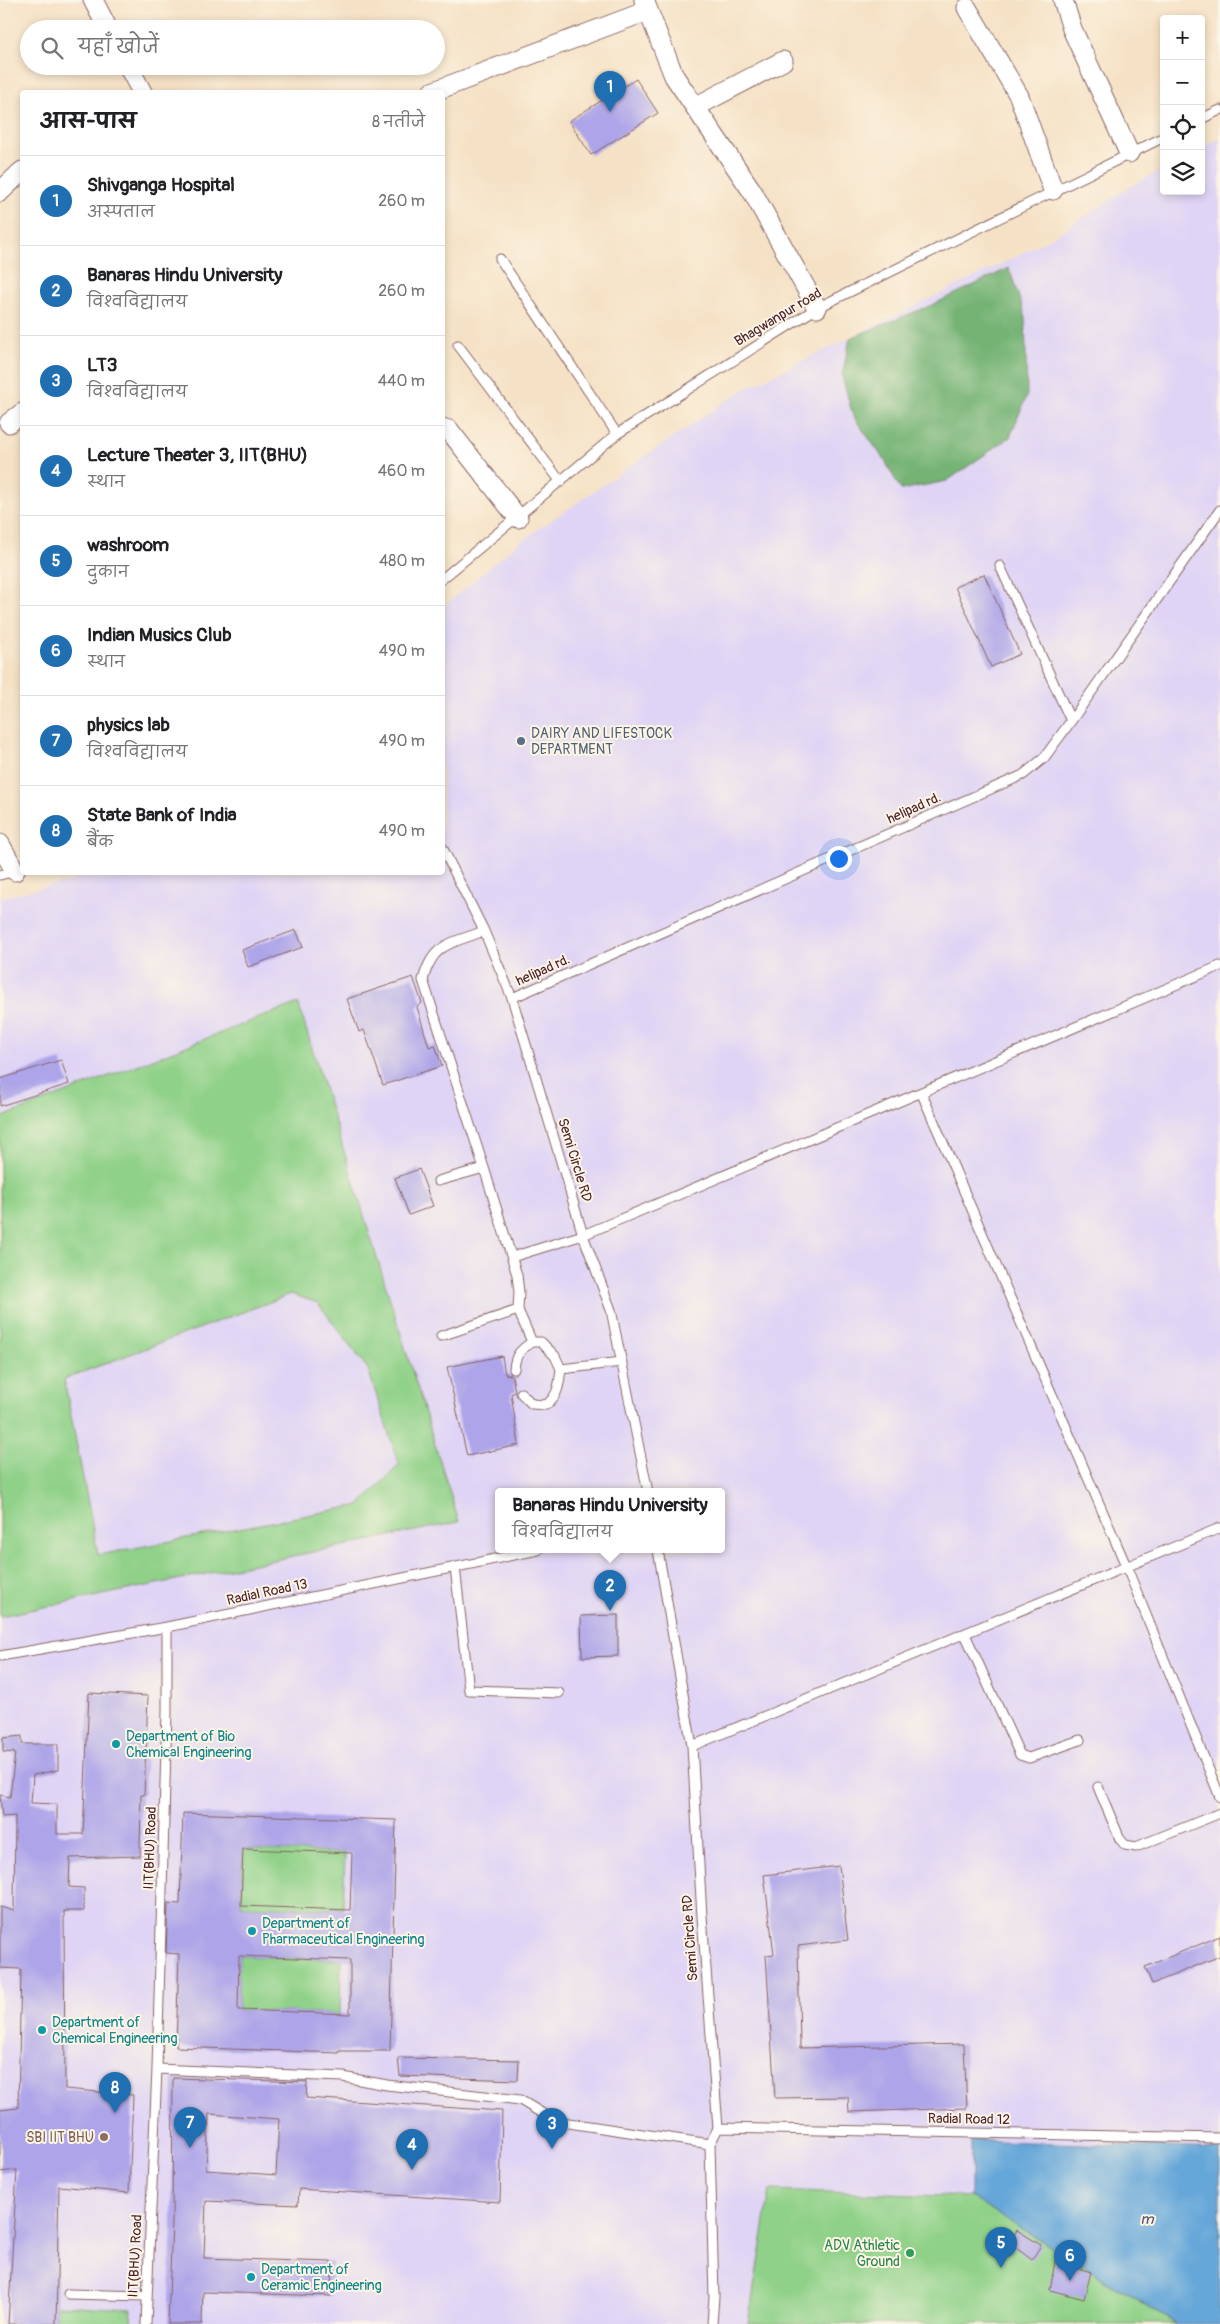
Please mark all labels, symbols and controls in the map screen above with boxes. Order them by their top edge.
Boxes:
map controls [1160,15,1205,195]
button: + [1160,15,1205,60]
search box [20,20,445,75]
icon: search [38,34,66,62]
text: यहाँ खोजें [78,35,159,59]
button: − [1160,60,1205,105]
pin: 1 [594,71,626,112]
button: locate [1160,105,1205,150]
text: आस-पास [40,108,136,135]
text: 8 नतीजे [372,112,425,132]
button: layers [1160,150,1205,195]
text: Shivganga Hospital [87,173,235,197]
text: 1 [53,191,59,211]
text: 260 m [378,191,425,211]
text: अस्पताल [87,202,155,222]
text: Banaras Hindu University [87,263,282,287]
text: 2 [52,281,60,301]
text: 260 m [378,281,425,301]
street label: Bhagwanpur road [731,284,825,350]
text: विश्वविद्यालय [87,292,187,312]
text: LT3 [87,353,117,377]
text: 3 [52,371,60,391]
text: 440 m [378,371,425,391]
text: विश्वविद्यालय [87,382,187,402]
text: Lecture Theater 3, IIT(BHU) [87,443,308,467]
text: 4 [51,461,61,481]
text: 460 m [378,461,425,481]
text: स्थान [87,472,125,492]
text: washroom [87,533,169,557]
text: 5 [52,551,60,571]
text: 480 m [379,551,425,571]
text: दुकान [87,562,129,582]
text: Indian Musics Club [87,623,231,647]
text: 6 [51,641,61,661]
text: 490 m [379,641,425,661]
text: स्थान [87,652,125,672]
text: physics lab [87,713,170,737]
place label: DAIRY AND LIFESTOCK DEPARTMENT [531,725,672,758]
text: 7 [52,731,60,751]
text: 490 m [379,731,425,751]
marker: DAIRY AND LIFESTOCK DEPARTMENT [515,735,527,747]
text: विश्वविद्यालय [87,742,187,762]
street label: helipad rd. [885,789,943,827]
text: State Bank of India [87,803,237,827]
text: 8 [52,821,60,841]
text: 490 m [379,821,425,841]
text: बैंक [87,832,113,852]
your location [826,846,852,872]
street label: helipad rd. [514,951,572,989]
street label: Semi Circle RD [554,1116,596,1204]
popup [495,1488,725,1553]
text: Banaras Hindu University [512,1493,708,1517]
text: विश्वविद्यालय [512,1522,613,1542]
pin: 2 [594,1570,626,1611]
street label: Radial Road 13 [225,1575,309,1609]
place label: Department of Bio Chemical Engineering [126,1728,252,1761]
marker: Department of Bio Chemical Engineering [110,1738,122,1750]
street label: IIT(BHU) Road [140,1806,160,1890]
street label: Semi Circle RD [678,1894,701,1982]
place label: Department of Pharmaceutical Engineering [262,1915,425,1948]
marker: Department of Pharmaceutical Engineering [246,1925,258,1937]
place label: Department of Chemical Engineering [52,2014,178,2047]
marker: Department of Chemical Engineering [36,2024,48,2036]
pin: 8 [99,2072,131,2113]
pin: 7 [174,2107,206,2148]
pin: 3 [536,2108,568,2149]
street label: Radial Road 12 [928,2110,1010,2128]
place label: SBI IIT BHU [26,2129,94,2146]
pin: 4 [396,2129,428,2170]
marker: SBI IIT BHU [98,2131,110,2143]
water label: m [1140,2210,1155,2229]
street label: IIT(BHU) Road [124,2214,146,2298]
pin: 5 [985,2227,1017,2268]
place label: ADV Athletic Ground [824,2237,900,2270]
pin: 6 [1054,2240,1086,2281]
marker: ADV Athletic Ground [904,2247,916,2259]
place label: Department of Ceramic Engineering [261,2261,382,2294]
marker: Department of Ceramic Engineering [245,2271,257,2283]

